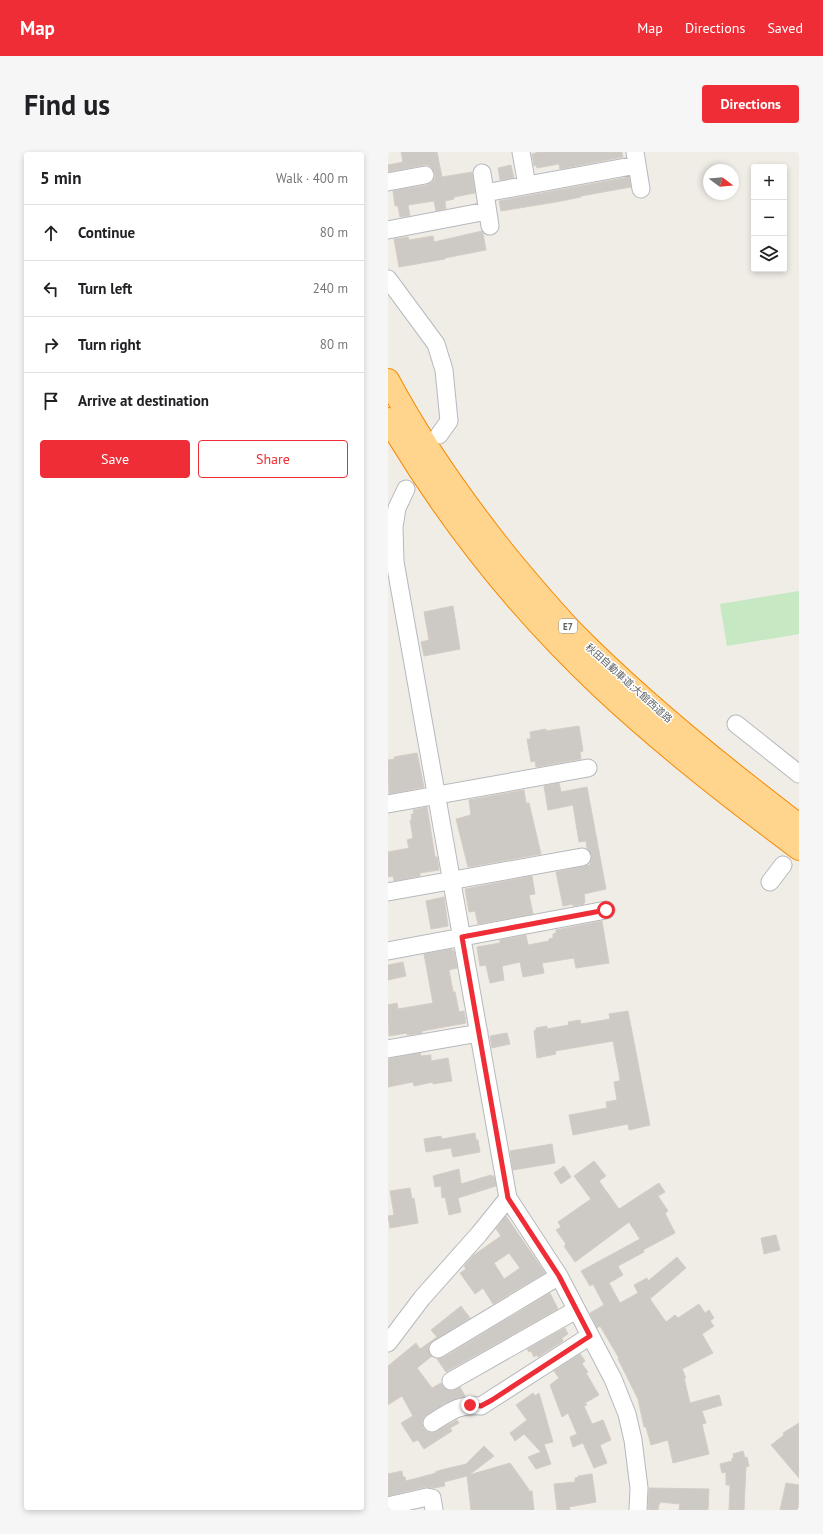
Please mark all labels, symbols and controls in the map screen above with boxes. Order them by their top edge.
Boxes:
text: Map [20,16,55,40]
text: Map [637,19,663,37]
text: Directions [685,19,745,37]
text: Saved [767,19,803,37]
button: Directions [702,85,799,123]
text: Find us [24,86,110,123]
north arrow [703,164,739,200]
map controls [751,164,787,272]
button: + [751,164,787,200]
text: 5 min [40,167,81,189]
text: Walk · 400 m [276,170,348,187]
button: − [751,200,787,236]
icon: ahead [40,222,62,244]
text: Continue [78,223,135,242]
text: 80 m [320,224,348,241]
button: layers [751,236,787,272]
icon: left [40,278,62,300]
text: Turn left [78,279,132,298]
text: 240 m [313,280,348,297]
icon: right [40,334,62,356]
text: Turn right [78,335,141,354]
text: 80 m [320,336,348,353]
icon: arrive [40,390,62,412]
text: Arrive at destination [78,391,209,410]
button: Save [40,440,190,478]
button: Share [198,440,348,478]
road number: E7 [559,619,577,633]
street label: 秋田自動車道;大館西道路 [583,641,675,725]
route start [597,901,615,919]
route end [461,1396,479,1414]

